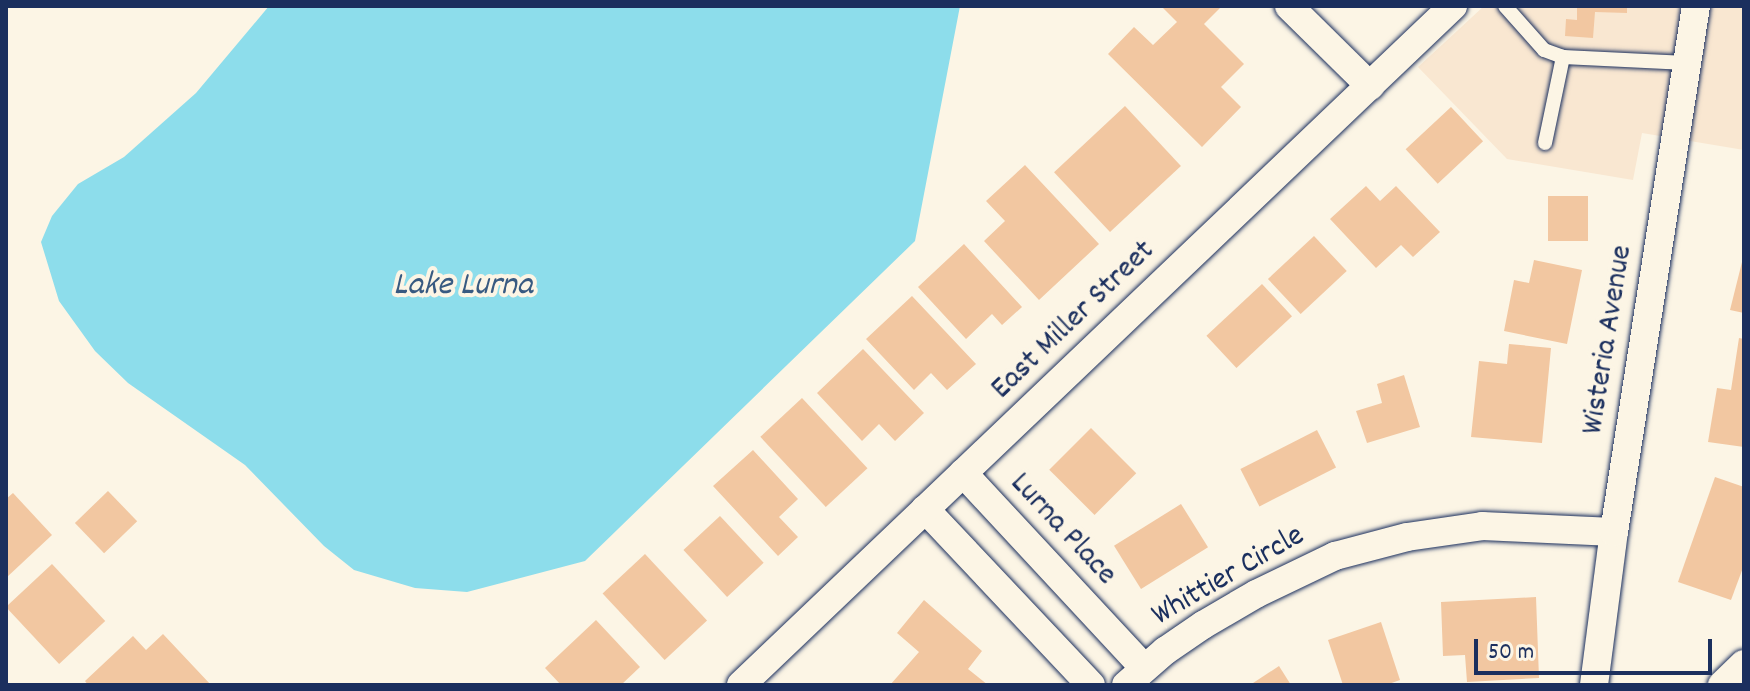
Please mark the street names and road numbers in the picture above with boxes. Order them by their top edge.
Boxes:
street label: East Miller Street [984,233,1164,409]
street label: Wisteria Avenue [1575,243,1643,437]
street label: Lurna Place [1000,466,1124,594]
street label: Whittier Circle [1146,518,1312,636]

